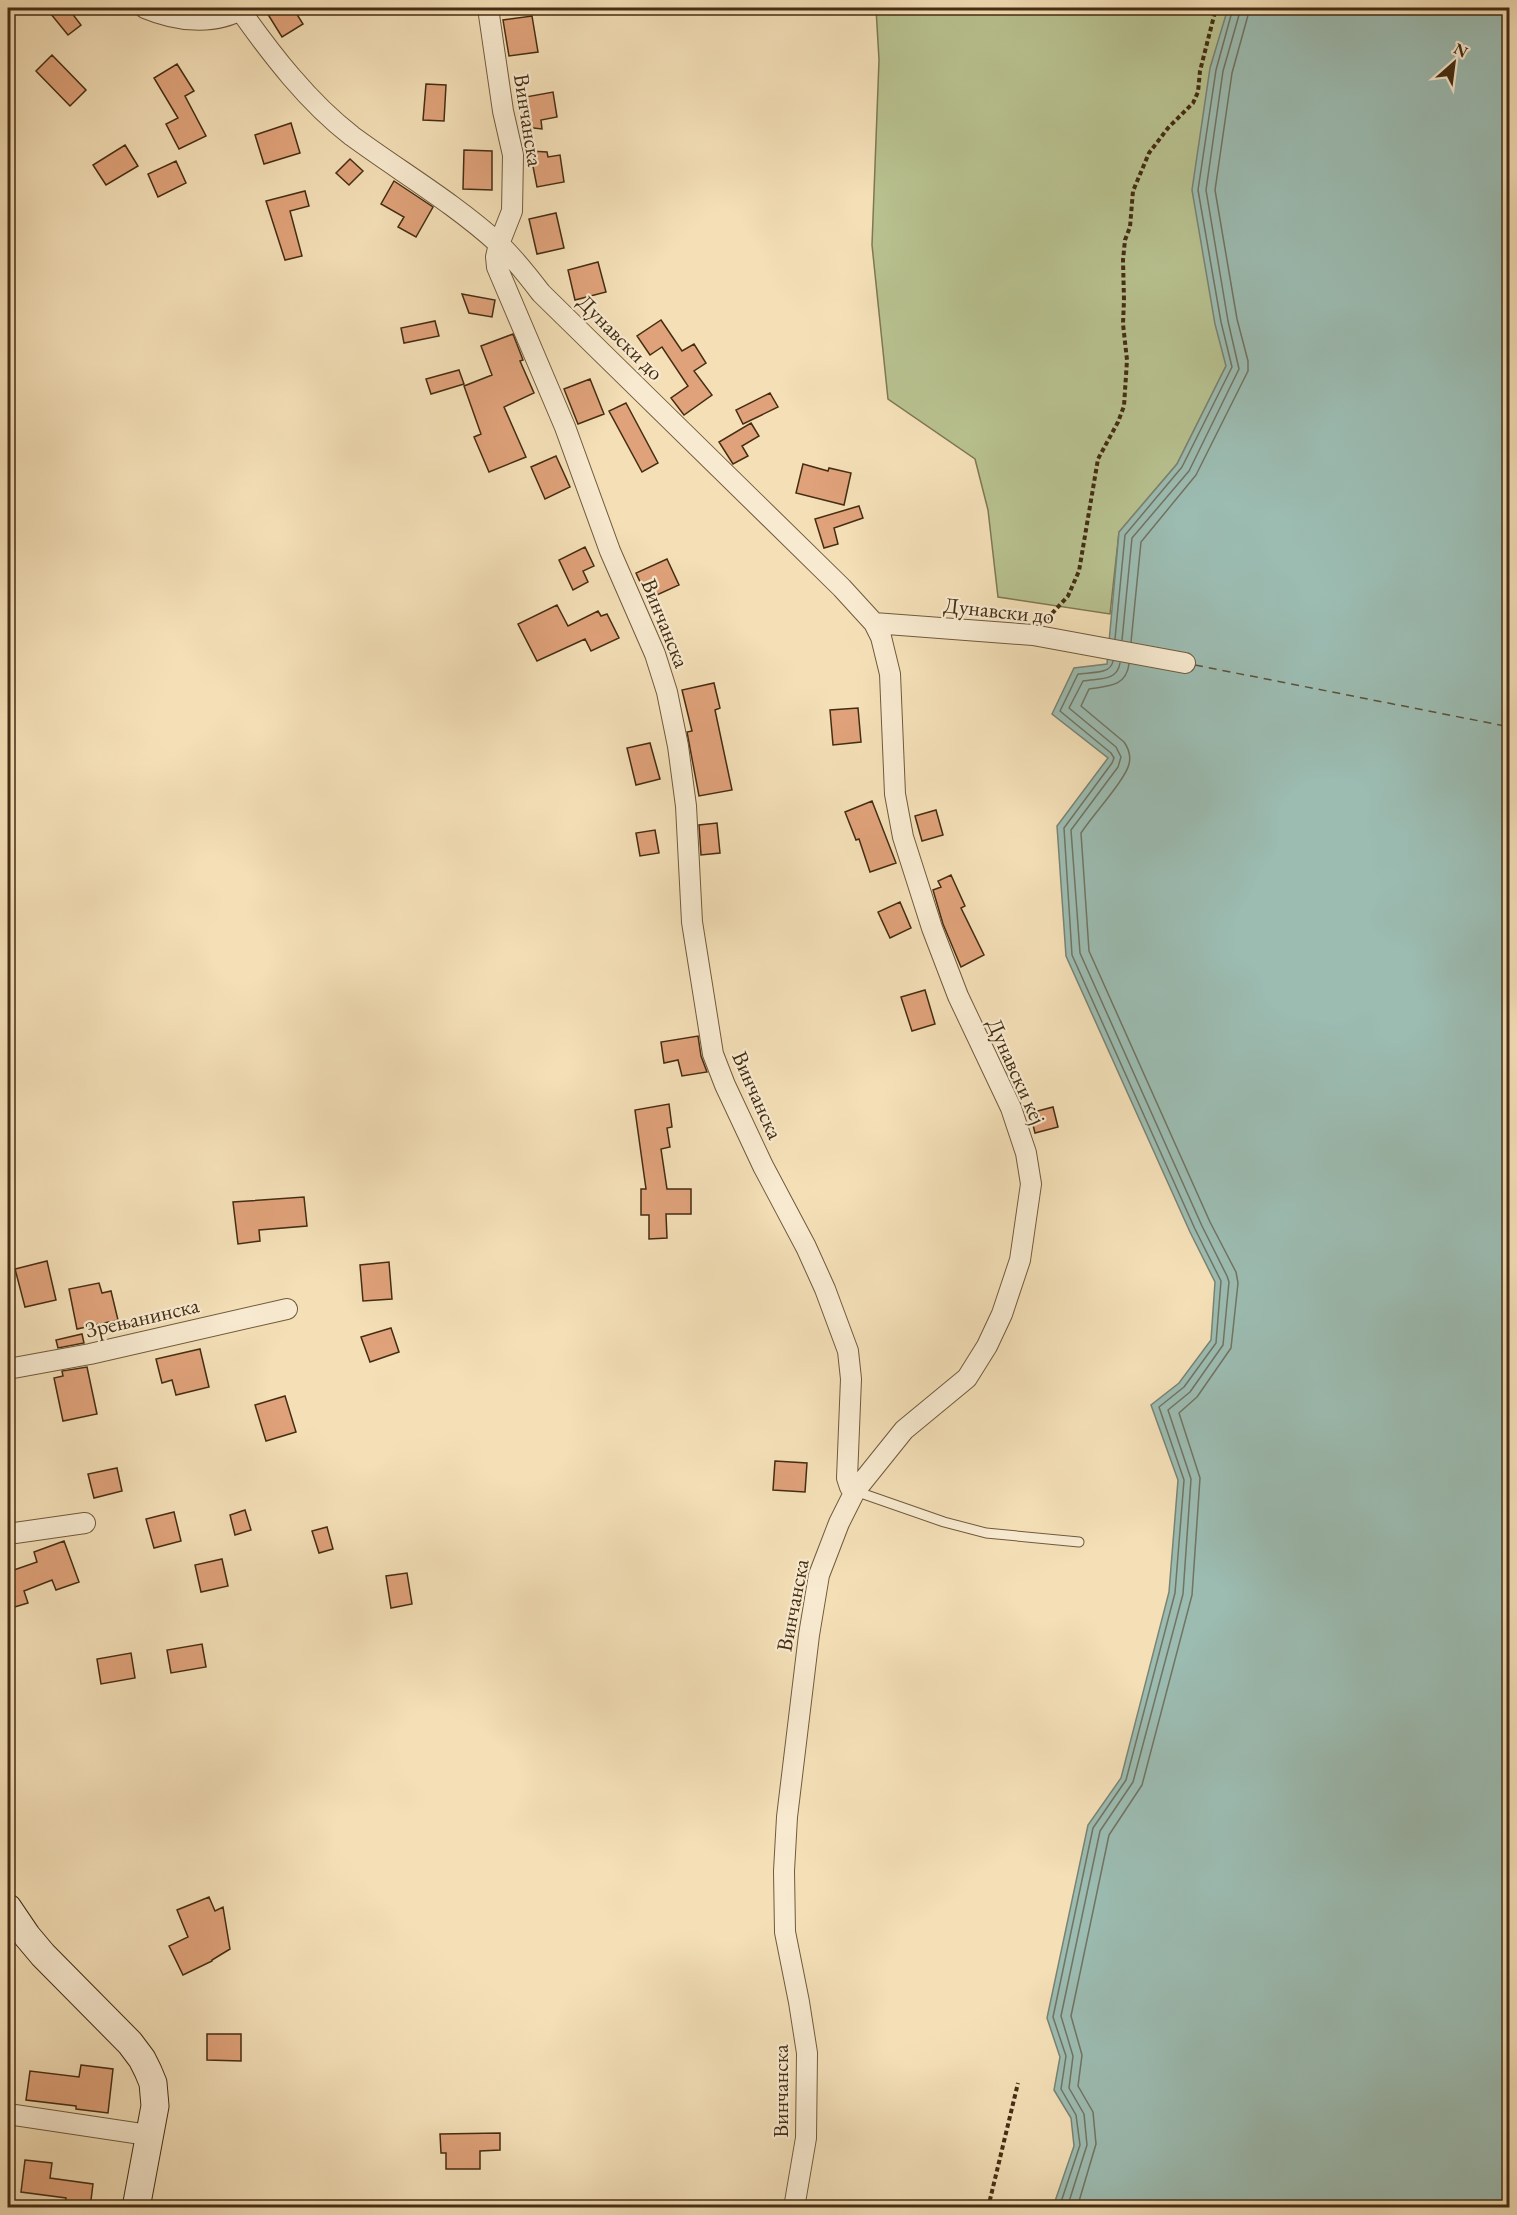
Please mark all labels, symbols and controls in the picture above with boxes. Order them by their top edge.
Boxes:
north arrow [1424,33,1484,93]
text: N [1450,38,1471,63]
street label: Винчанска [507,72,550,169]
street label: Дунавски до [571,288,670,387]
street label: Винчанска [635,574,697,672]
street label: Дунавски до [942,590,1056,631]
street label: Дунавски кеј [980,1013,1053,1129]
street label: Винчанска [725,1047,790,1144]
street label: Зрењанинска [82,1290,202,1345]
street label: Винчанска [769,1556,816,1654]
street label: Винчанска [766,2044,795,2138]

